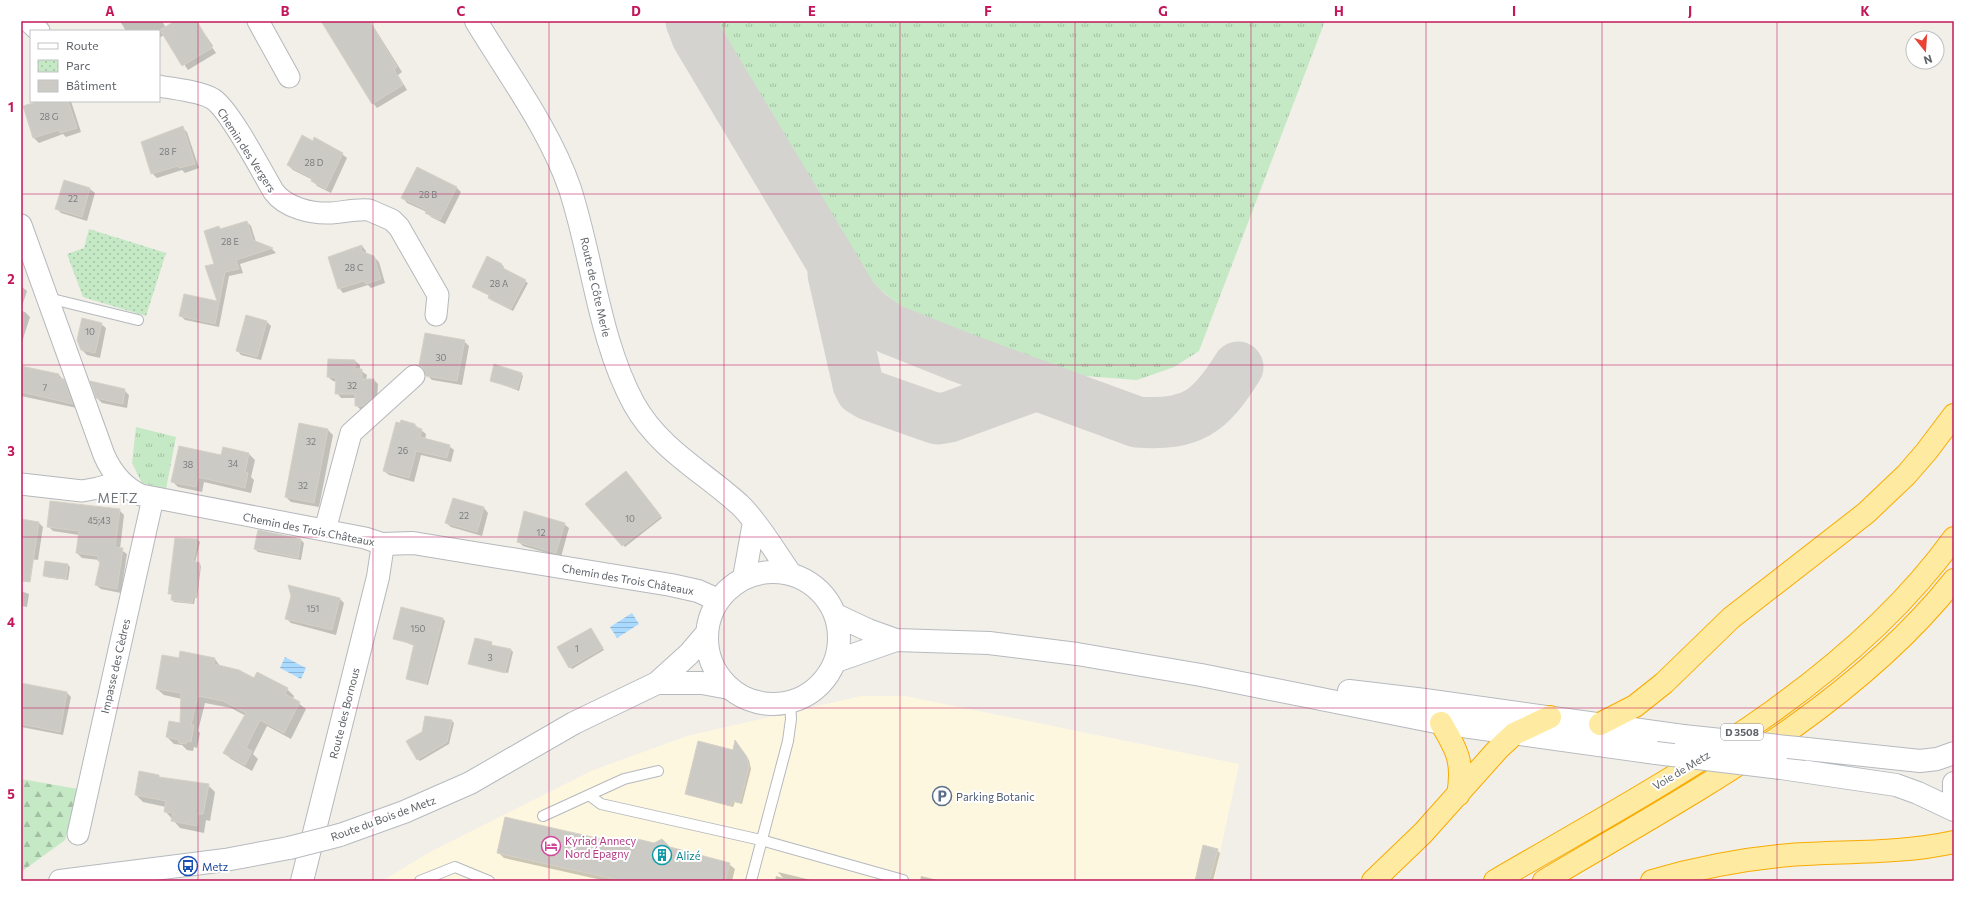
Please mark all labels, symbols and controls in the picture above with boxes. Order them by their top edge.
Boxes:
text: A [105,3,115,19]
text: B [281,3,290,19]
text: C [457,3,466,19]
text: D [631,3,641,19]
text: E [808,3,816,19]
text: F [984,3,992,19]
text: G [1158,3,1168,19]
text: H [1334,3,1344,19]
text: I [1512,3,1516,19]
text: J [1688,3,1692,19]
text: K [1860,3,1870,19]
legend [30,30,160,102]
north arrow [1905,30,1945,70]
text: Route [66,38,99,52]
text: N [1922,53,1934,67]
text: Parc [66,58,90,72]
text: Bâtiment [66,78,117,92]
text: 1 [8,99,14,115]
street label: Chemin des Vergers [215,106,279,194]
house number: 28 G [40,111,58,122]
house number: 28 F [159,146,177,157]
house number: 28 D [305,157,324,168]
house number: 28 B [419,189,437,200]
house number: 22 [68,193,78,204]
house number: 28 E [221,236,239,247]
street label: Route de Côte Merle [578,236,614,338]
house number: 28 C [345,262,363,273]
text: 2 [7,271,15,287]
house number: 28 A [490,278,508,289]
house number: 10 [85,326,95,337]
house number: 30 [435,352,447,363]
house number: 32 [347,380,357,391]
house number: 7 [43,382,48,393]
house number: 32 [306,436,316,447]
text: 3 [7,443,15,459]
house number: 26 [398,445,408,456]
house number: 34 [228,458,239,469]
house number: 38 [183,459,193,470]
house number: 32 [298,480,308,491]
district label: METZ [97,490,139,506]
street label: Chemin des Trois Châteaux [242,510,376,548]
house number: 22 [459,510,469,521]
house number: 10 [625,513,635,524]
house number: 45;43 [87,515,111,526]
house number: 12 [537,527,545,538]
street label: Chemin des Trois Châteaux [561,561,695,597]
house number: 151 [307,603,319,614]
text: 4 [7,614,15,630]
street label: Impasse des Cèdres [98,617,132,715]
house number: 150 [411,623,426,634]
house number: 1 [575,643,579,654]
house number: 3 [487,652,493,663]
street label: Route des Bornous [326,666,362,760]
road number: D 3508 [1721,724,1763,740]
street label: Voie de Metz [1650,748,1712,792]
parking icon: Parking Botanic [931,785,953,807]
text: 5 [7,786,15,802]
place label: Parking Botanic [956,790,1035,803]
street label: Route du Bois de Metz [329,793,438,843]
place label: Kyriad Annecy Nord Épagny [565,834,637,860]
hotel icon: Kyriad Annecy Nord Épagny [540,835,562,857]
building icon: Alizé [651,844,673,866]
place label: Alizé [676,849,701,862]
bus stop icon: Metz [177,855,199,877]
place label: Metz [202,860,229,873]

